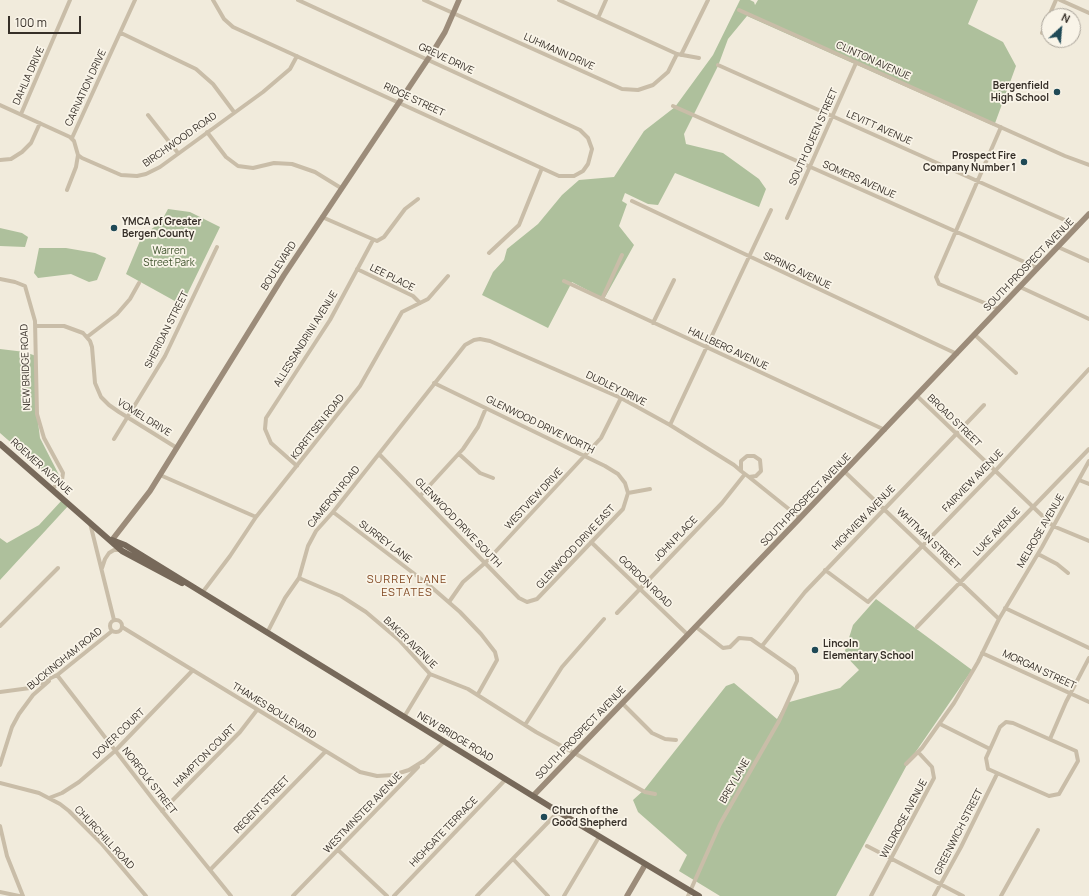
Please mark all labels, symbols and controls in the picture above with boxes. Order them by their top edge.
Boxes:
scale bar [10,8,83,34]
north arrow [1041,8,1081,48]
text: N [1059,9,1073,26]
text: 100 m [15,14,47,31]
street label: LUHMANN DRIVE [522,31,596,73]
street label: CLINTON AVENUE [834,39,912,83]
street label: GREVE DRIVE [416,41,476,77]
street label: DAHLIA DRIVE [11,45,47,107]
street label: CARNATION DRIVE [63,48,109,128]
place label: Bergenfield High School [991,80,1049,104]
street label: RIDGE STREET [382,81,446,119]
street label: SOUTH QUEEN STREET [787,86,841,188]
marker: Bergenfield High School [1052,87,1062,97]
street label: LEVITT AVENUE [844,108,914,148]
street label: BIRCHWOOD ROAD [141,110,219,170]
place label: Prospect Fire Company Number 1 [923,150,1016,174]
marker: Prospect Fire Company Number 1 [1019,157,1029,167]
street label: SOMERS AVENUE [821,158,897,202]
place label: YMCA of Greater Bergen County [122,216,201,240]
street label: SOUTH PROSPECT AVENUE [981,216,1077,314]
marker: YMCA of Greater Bergen County [109,223,119,233]
street label: BOULEVARD [259,239,299,293]
park label: Warren Street Park [143,245,195,268]
street label: SPRING AVENUE [761,250,833,292]
street label: LEE PLACE [368,262,416,294]
street label: SHERIDAN STREET [142,289,192,371]
street label: ALLESSANDRINI AVENUE [271,289,341,389]
street label: NEW BRIDGE ROAD [18,324,34,410]
street label: HALLBERG AVENUE [686,325,770,373]
street label: DUDLEY DRIVE [584,369,648,409]
street label: KORFITSEN ROAD [289,392,347,462]
street label: BROAD STREET [925,392,983,450]
street label: GLENWOOD DRIVE NORTH [484,393,596,457]
street label: VOMEL DRIVE [115,397,173,439]
street label: ROEMER AVENUE [8,436,74,498]
street label: FAIRVIEW AVENUE [940,447,1006,515]
street label: SOUTH PROSPECT AVENUE [758,451,854,549]
street label: CAMERON ROAD [305,464,363,530]
street label: WESTVIEW DRIVE [503,466,565,532]
street label: GLENWOOD DRIVE SOUTH [412,476,504,570]
street label: HIGHVIEW AVENUE [830,483,898,553]
street label: MELROSE AVENUE [1015,492,1067,570]
street label: GLENWOOD DRIVE EAST [534,503,618,591]
street label: LUKE AVENUE [971,505,1023,559]
street label: WHITMAN STREET [894,506,962,572]
street label: JOHN PLACE [652,514,700,564]
street label: SURREY LANE [356,518,414,566]
street label: GORDON ROAD [616,553,674,611]
district label: SURREY LANE ESTATES [367,573,447,599]
street label: BAKER AVENUE [381,615,439,671]
street label: BUCKINGHAM ROAD [25,625,105,693]
place label: Lincoln Elementary School [823,638,914,662]
marker: Lincoln Elementary School [810,645,820,655]
street label: MORGAN STREET [1000,648,1078,692]
street label: THAMES BOULEVARD [230,680,318,742]
street label: SOUTH PROSPECT AVENUE [533,684,629,782]
street label: DOVER COURT [91,706,147,762]
street label: NEW BRIDGE ROAD [415,710,495,764]
street label: HAMPTON COURT [171,722,239,790]
street label: NORFOLK STREET [119,745,179,817]
street label: BREY LANE [717,756,753,806]
street label: WESTMINSTER AVENUE [321,770,405,856]
street label: REGENT STREET [232,774,292,836]
street label: WILDROSE AVENUE [878,777,930,861]
street label: GREENWICH STREET [932,787,986,877]
street label: HIGHGATE TERRACE [408,795,480,869]
street label: CHURCHILL ROAD [72,804,136,872]
place label: Church of the Good Shepherd [552,805,627,828]
marker: Church of the Good Shepherd [539,812,549,822]

